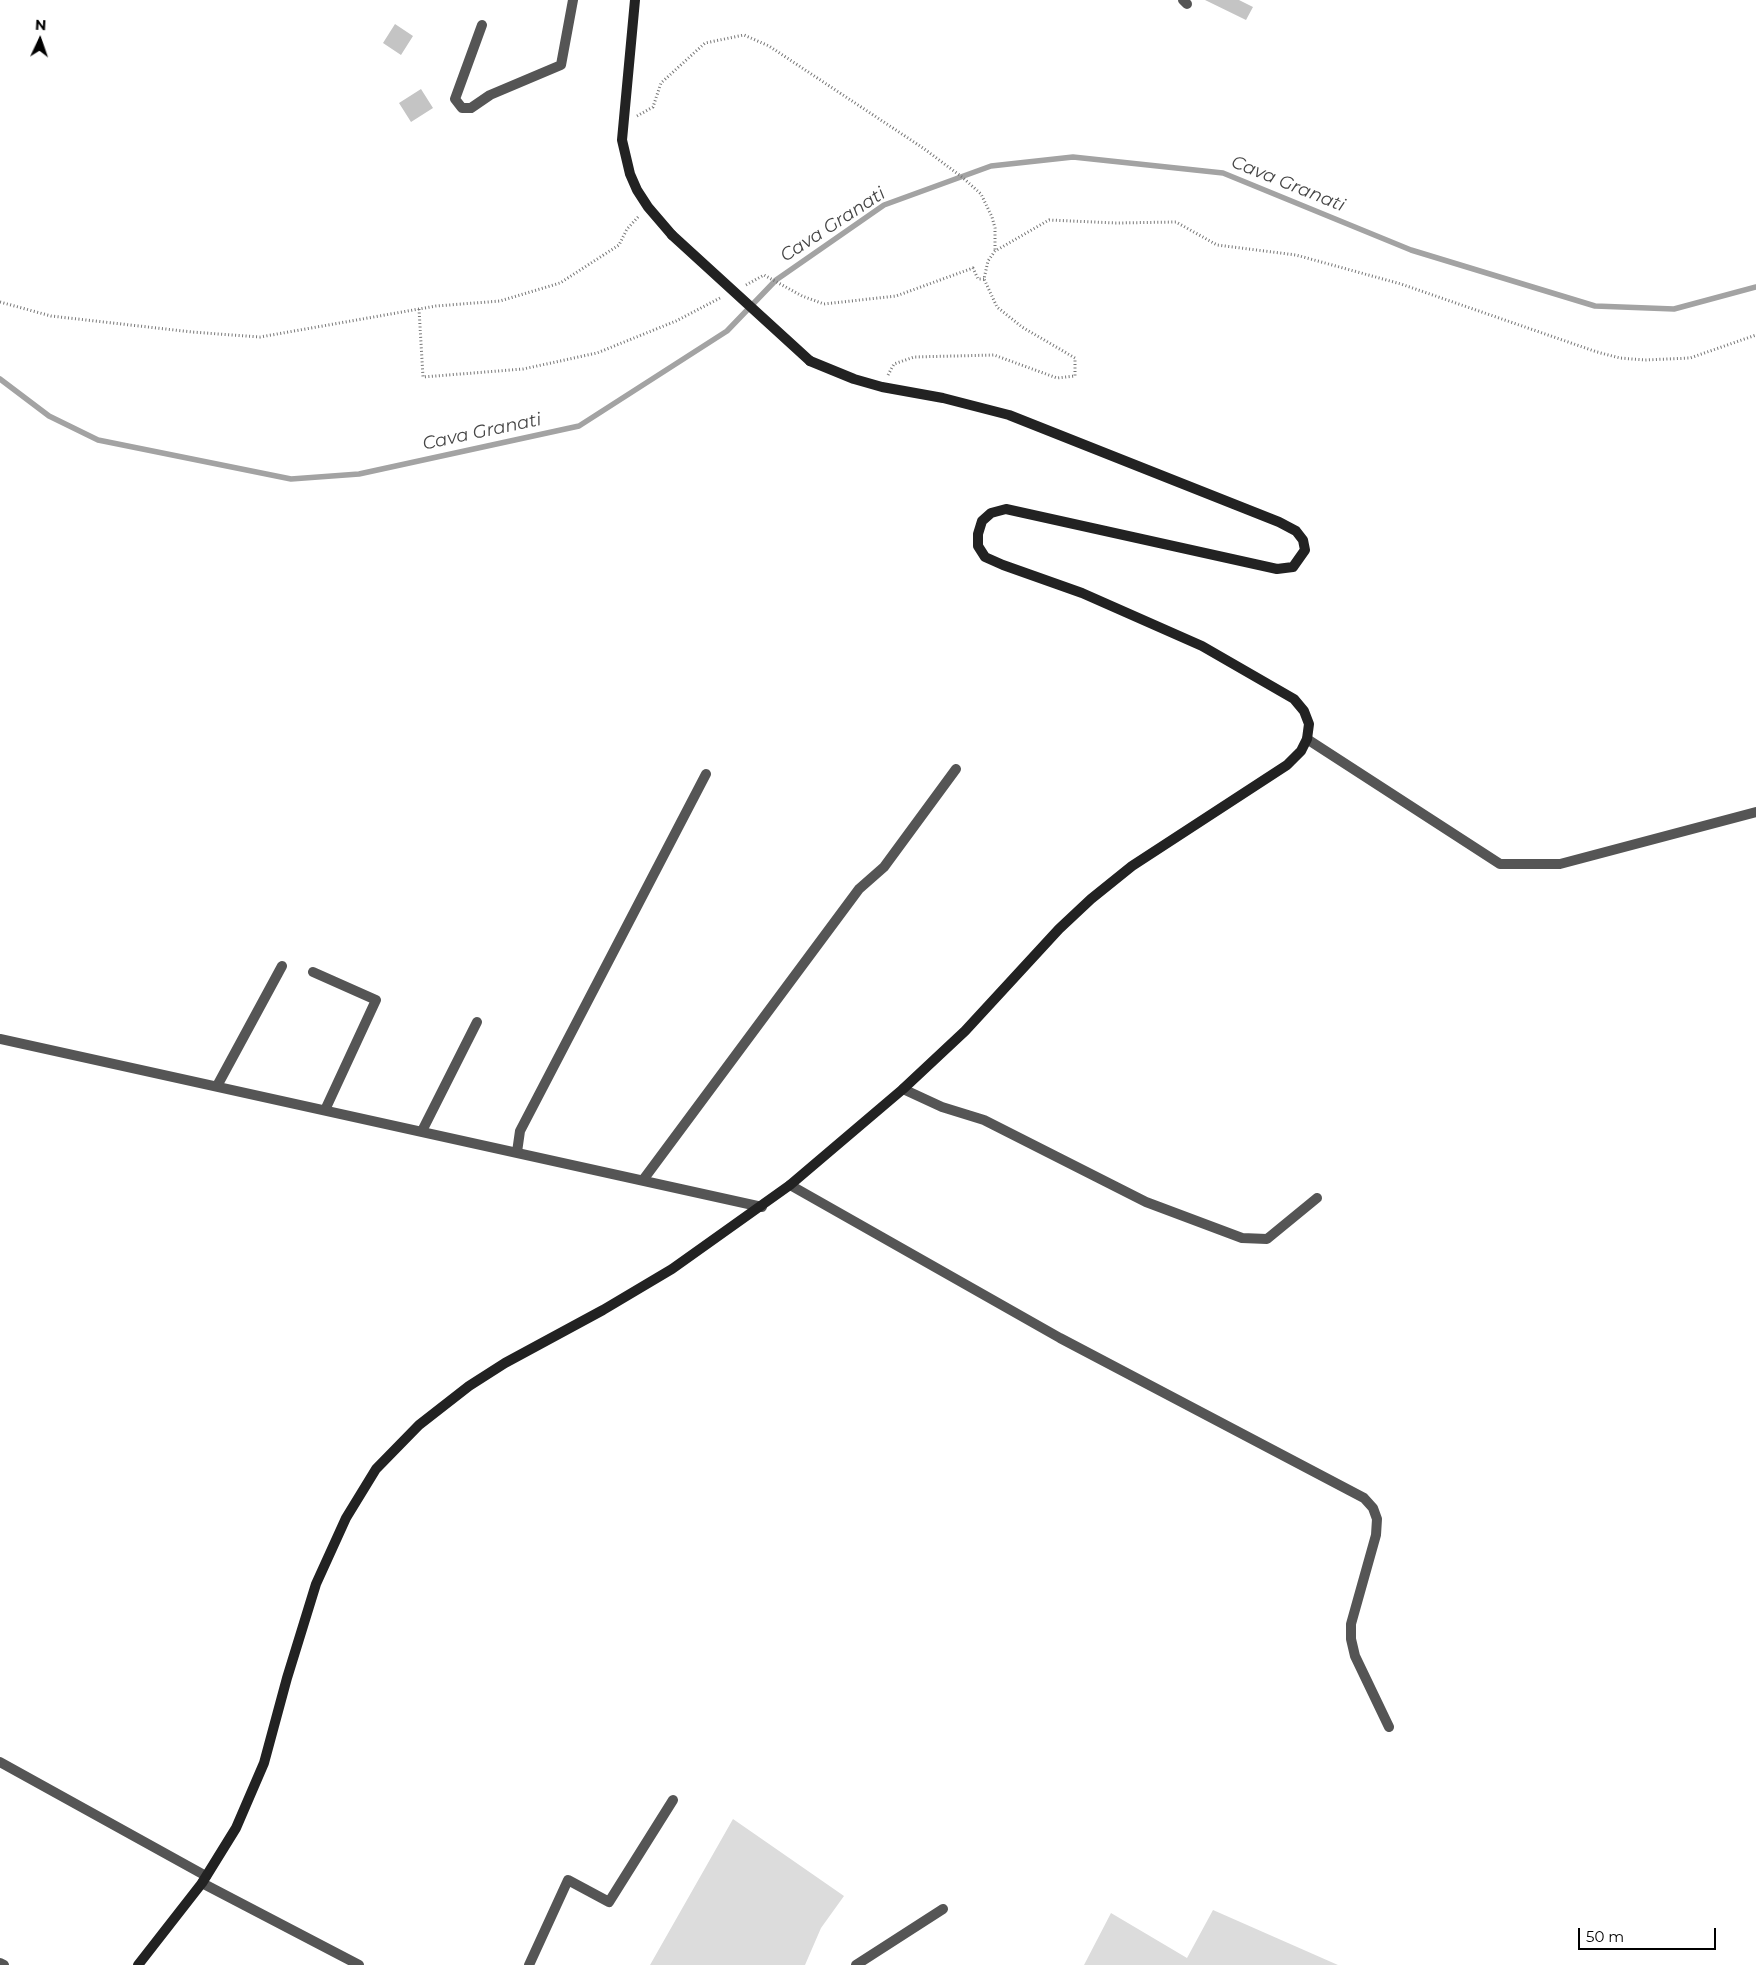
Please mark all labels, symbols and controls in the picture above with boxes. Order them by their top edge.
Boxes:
north arrow [15,15,65,65]
text: N [35,16,47,34]
water label: Cava Granati [1228,151,1348,217]
water label: Cava Granati [776,183,890,267]
water label: Cava Granati [421,409,543,455]
scale bar [1581,1918,1718,1950]
text: 50 m [1586,1927,1624,1946]

